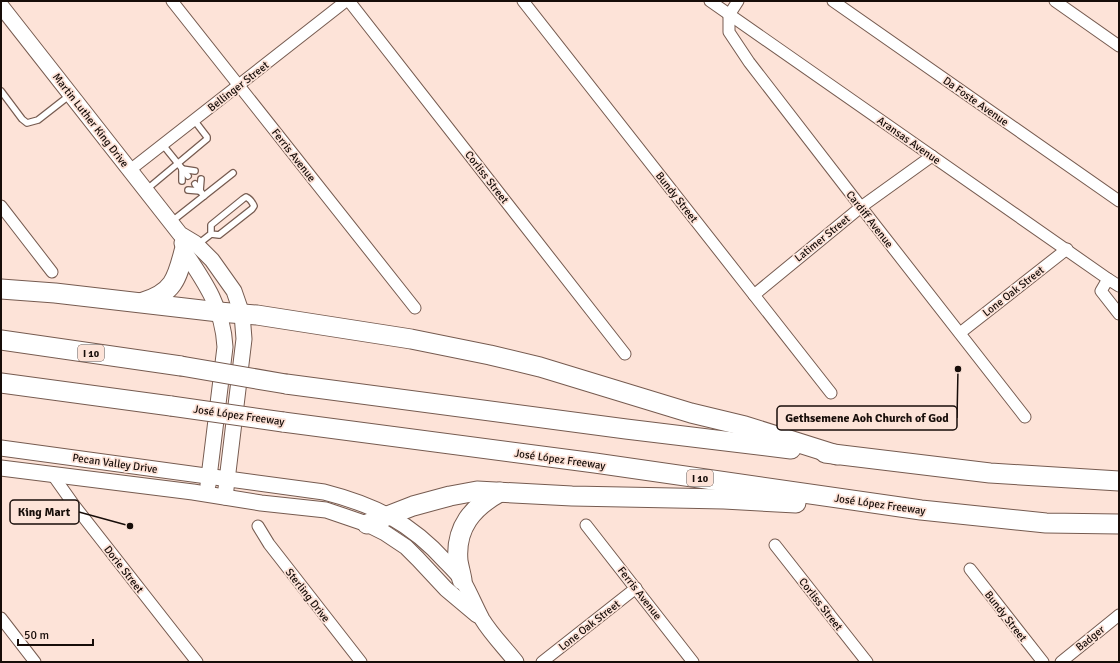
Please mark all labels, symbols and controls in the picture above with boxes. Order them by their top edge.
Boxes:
street label: Bellinger Street [205,58,272,114]
street label: Martin Luther King Drive [50,71,131,170]
street label: Da Foste Avenue [940,74,1011,129]
street label: Aransas Avenue [875,114,943,167]
street label: Ferris Avenue [269,126,318,184]
street label: Corliss Street [462,148,511,206]
street label: Bundy Street [653,169,701,225]
street label: Cardiff Avenue [843,188,896,250]
street label: Latimer Street [792,212,853,265]
street label: Lone Oak Street [980,263,1047,319]
road number: I 10 [78,345,104,361]
street label: José López Freeway [193,403,286,428]
callout: Gethsemene Aoh Church of God [777,406,957,430]
text: Gethsemene Aoh Church of God [785,411,949,426]
street label: José López Freeway [514,447,607,472]
street label: Pecan Valley Drive [72,451,158,476]
road number: I 10 [687,470,713,486]
street label: José López Freeway [834,492,927,517]
callout: King Mart [10,500,79,524]
text: King Mart [18,505,71,520]
street label: Dorie Street [101,543,146,596]
street label: Ferris Avenue [615,564,664,622]
street label: Sterling Drive [283,566,333,625]
street label: Corliss Street [796,575,845,633]
street label: Bundy Street [982,588,1030,644]
street label: Lone Oak Street [556,597,623,653]
scale bar [18,621,93,647]
street label: Badger [1073,623,1107,654]
text: 50 m [24,628,49,643]

